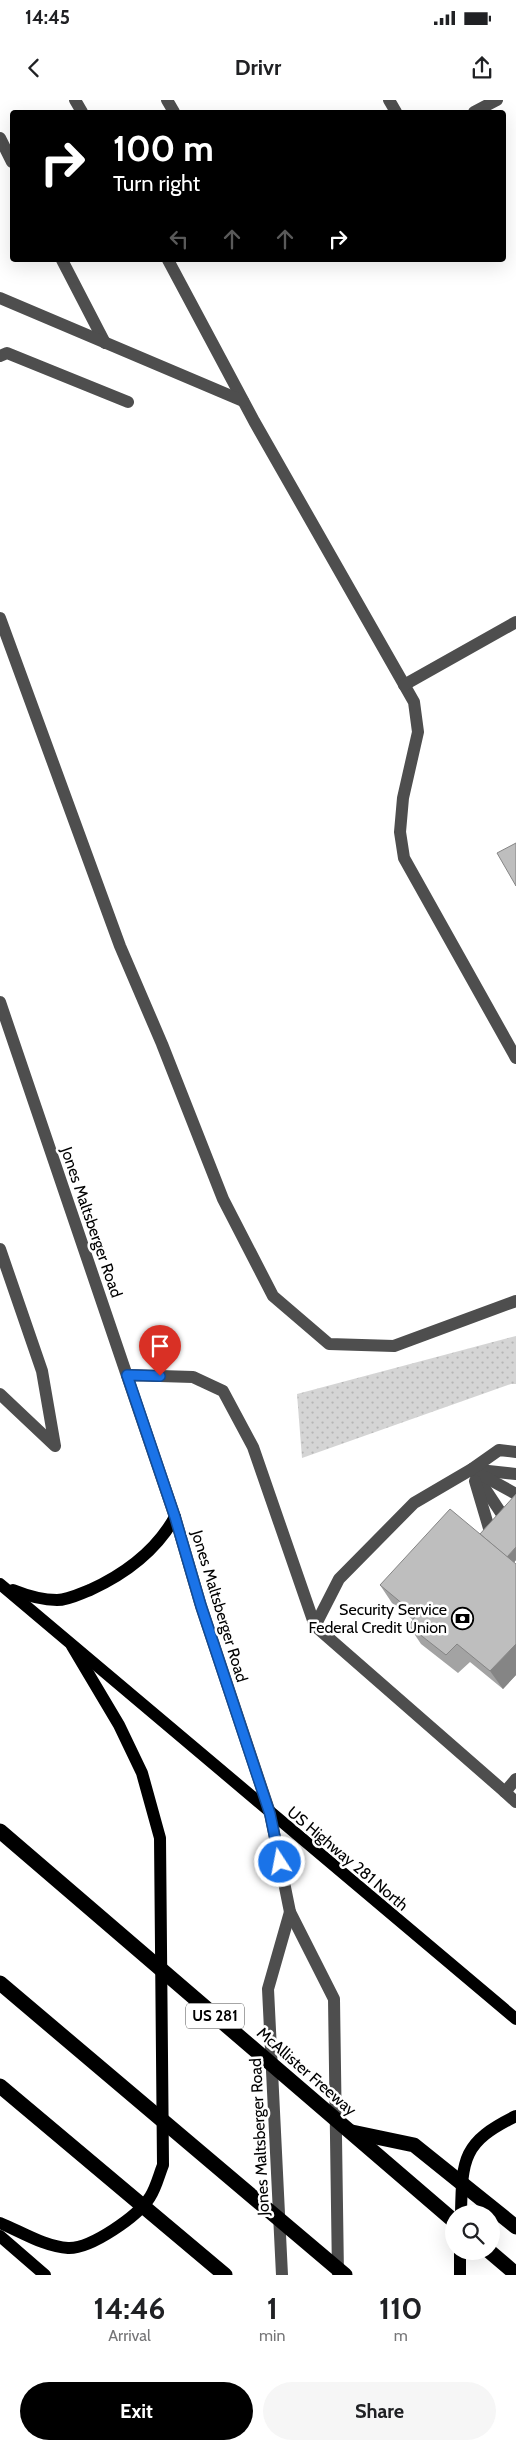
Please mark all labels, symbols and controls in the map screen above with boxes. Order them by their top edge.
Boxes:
text: 14:45 [25,6,70,29]
icon: back [20,54,48,82]
text: Drivr [235,54,281,81]
icon: share [468,54,496,82]
text: 100 m [113,127,214,170]
icon: right [30,130,95,195]
text: Turn right [113,170,200,197]
icon: left [165,225,193,253]
icon: ahead [218,225,246,253]
icon: ahead [271,225,299,253]
icon: right [324,225,352,253]
street label: Jones Maltsberger Road [57,1143,126,1300]
pin [139,1325,181,1376]
icon: arrive [146,1332,174,1360]
street label: Jones Maltsberger Road [187,1527,252,1684]
place label: Security Service Federal Credit Union [309,1600,447,1637]
bank icon: Security Service Federal Credit Union [451,1606,475,1630]
street label: US Highway 281 North [283,1802,412,1915]
position arrow [253,1835,305,1887]
road number: US 281 [186,2004,244,2028]
street label: McAllister Freeway [253,2023,360,2120]
street label: Jones Maltsberger Road [246,2058,273,2217]
map controls [445,2205,500,2260]
button: search [445,2205,500,2260]
text: 14:46 [94,2290,165,2327]
text: 1 [267,2290,278,2327]
text: 110 [379,2290,422,2327]
text: Arrival [108,2326,151,2345]
text: min [259,2326,285,2345]
text: m [394,2326,408,2345]
button: Exit [20,2382,253,2440]
button: Share [263,2382,496,2440]

